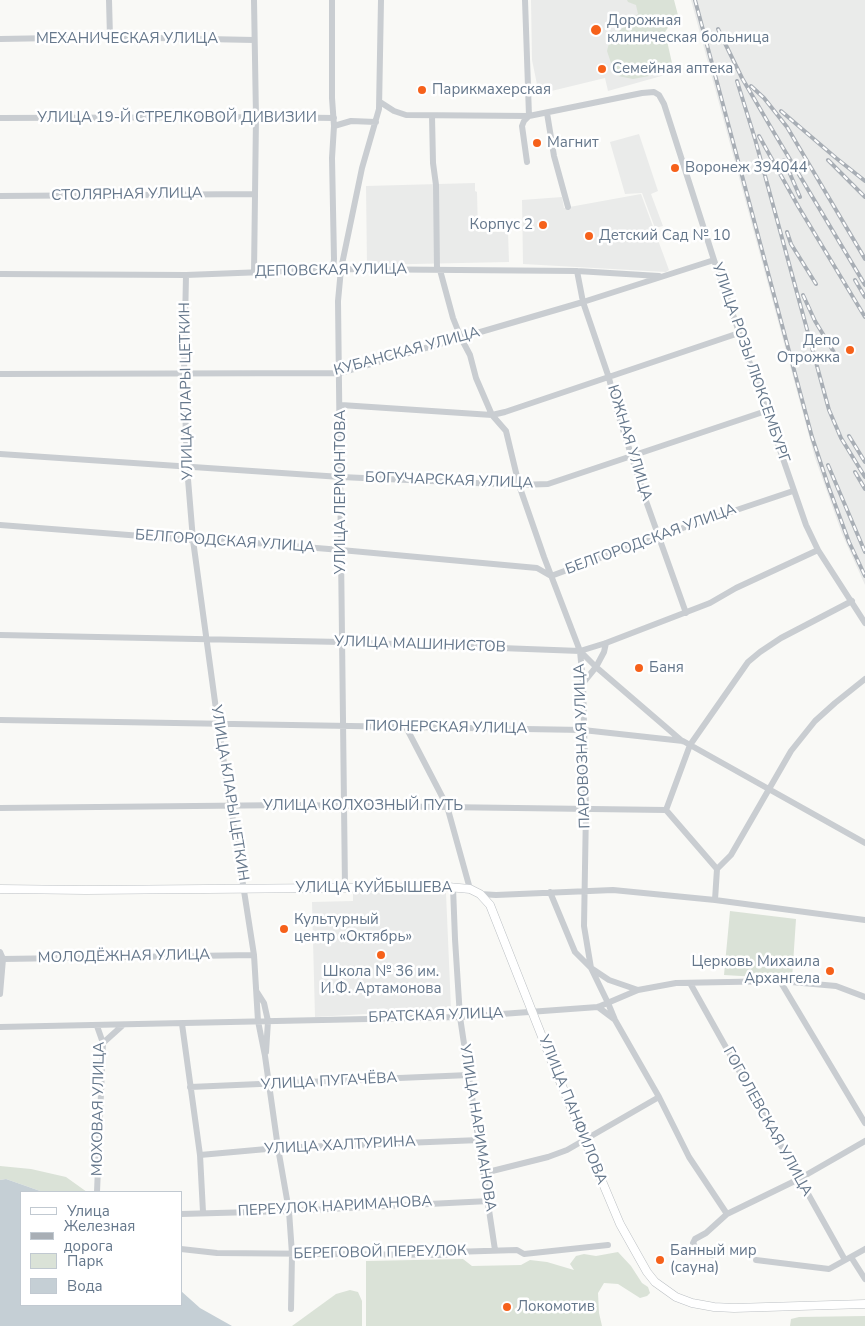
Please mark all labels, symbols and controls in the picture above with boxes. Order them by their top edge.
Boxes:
place label: Дорожная клиническая больница [607,12,769,47]
marker: Дорожная клиническая больница [589,23,603,37]
street label: МЕХАНИЧЕСКАЯ УЛИЦА [36,30,218,48]
place label: Семейная аптека [612,60,733,78]
marker: Семейная аптека [596,63,608,75]
place label: Парикмахерская [432,81,551,99]
marker: Парикмахерская [416,84,428,96]
street label: УЛИЦА 19-Й СТРЕЛКОВОЙ ДИВИЗИИ [37,109,317,127]
place label: Магнит [547,134,599,152]
marker: Магнит [531,137,543,149]
place label: Воронеж 394044 [685,159,808,177]
marker: Воронеж 394044 [669,162,681,174]
street label: СТОЛЯРНАЯ УЛИЦА [51,185,203,205]
place label: Корпус 2 [470,216,533,234]
marker: Корпус 2 [537,219,549,231]
place label: Детский Сад № 10 [599,227,731,245]
marker: Детский Сад № 10 [583,230,595,242]
street label: ДЕПОВСКАЯ УЛИЦА [255,261,407,281]
street label: УЛИЦА РОЗЫ ЛЮКСЕМБУРГ [707,261,793,465]
street label: УЛИЦА КЛАРЫ ЦЕТКИН [176,302,198,480]
street label: КУБАНСКАЯ УЛИЦА [332,324,482,380]
place label: Депо Отрожка [777,332,840,367]
marker: Депо Отрожка [844,344,856,356]
street label: ЮЖНАЯ УЛИЦА [603,383,655,503]
street label: УЛИЦА ЛЕРМОНТОВА [332,410,350,574]
street label: БОГУЧАРСКАЯ УЛИЦА [364,469,534,493]
street label: БЕЛГОРОДСКАЯ УЛИЦА [563,501,739,579]
street label: БЕЛГОРОДСКАЯ УЛИЦА [134,527,316,557]
street label: УЛИЦА МАШИНИСТОВ [334,633,506,657]
place label: Баня [649,659,684,677]
marker: Баня [633,662,645,674]
street label: ПАРОВОЗНАЯ УЛИЦА [571,663,595,829]
street label: УЛИЦА КЛАРЫ ЦЕТКИН [206,704,252,882]
street label: ПИОНЕРСКАЯ УЛИЦА [365,718,527,738]
street label: УЛИЦА КОЛХОЗНЫЙ ПУТЬ [263,797,463,815]
street label: УЛИЦА КУЙБЫШЕВА [295,879,453,897]
place label: Культурный центр «Октябрь» [294,911,412,946]
marker: Культурный центр «Октябрь» [278,923,290,935]
street label: МОЛОДЁЖНАЯ УЛИЦА [38,946,210,968]
marker: Школа № 36 им. И.Ф. Артамонова [375,949,387,961]
place label: Церковь Михаила Архангела [692,953,820,988]
place label: Школа № 36 им. И.Ф. Артамонова [320,963,442,998]
marker: Церковь Михаила Архангела [824,965,836,977]
street label: БРАТСКАЯ УЛИЦА [368,1005,504,1027]
street label: УЛИЦА ПАНФИЛОВА [534,1033,610,1187]
street label: МОХОВАЯ УЛИЦА [89,1042,109,1176]
street label: УЛИЦА НАРИМАНОВА [455,1043,499,1213]
street label: ГОГОЛЕВСКАЯ УЛИЦА [718,1044,816,1200]
street label: УЛИЦА ПУГАЧЁВА [260,1069,398,1095]
street label: УЛИЦА ХАЛТУРИНА [264,1133,416,1159]
legend [20,1191,182,1306]
street label: ПЕРЕУЛОК НАРИМАНОВА [237,1193,433,1221]
text: Улица [67,1201,110,1221]
text: Железная дорога [64,1216,135,1256]
street label: БЕРЕГОВОЙ ПЕРЕУЛОК [293,1242,467,1264]
place label: Банный мир (сауна) [670,1242,757,1277]
text: Парк [67,1251,103,1271]
marker: Банный мир (сауна) [654,1254,666,1266]
text: Вода [67,1276,103,1296]
place label: Локомотив [517,1298,595,1316]
marker: Локомотив [501,1301,513,1313]

